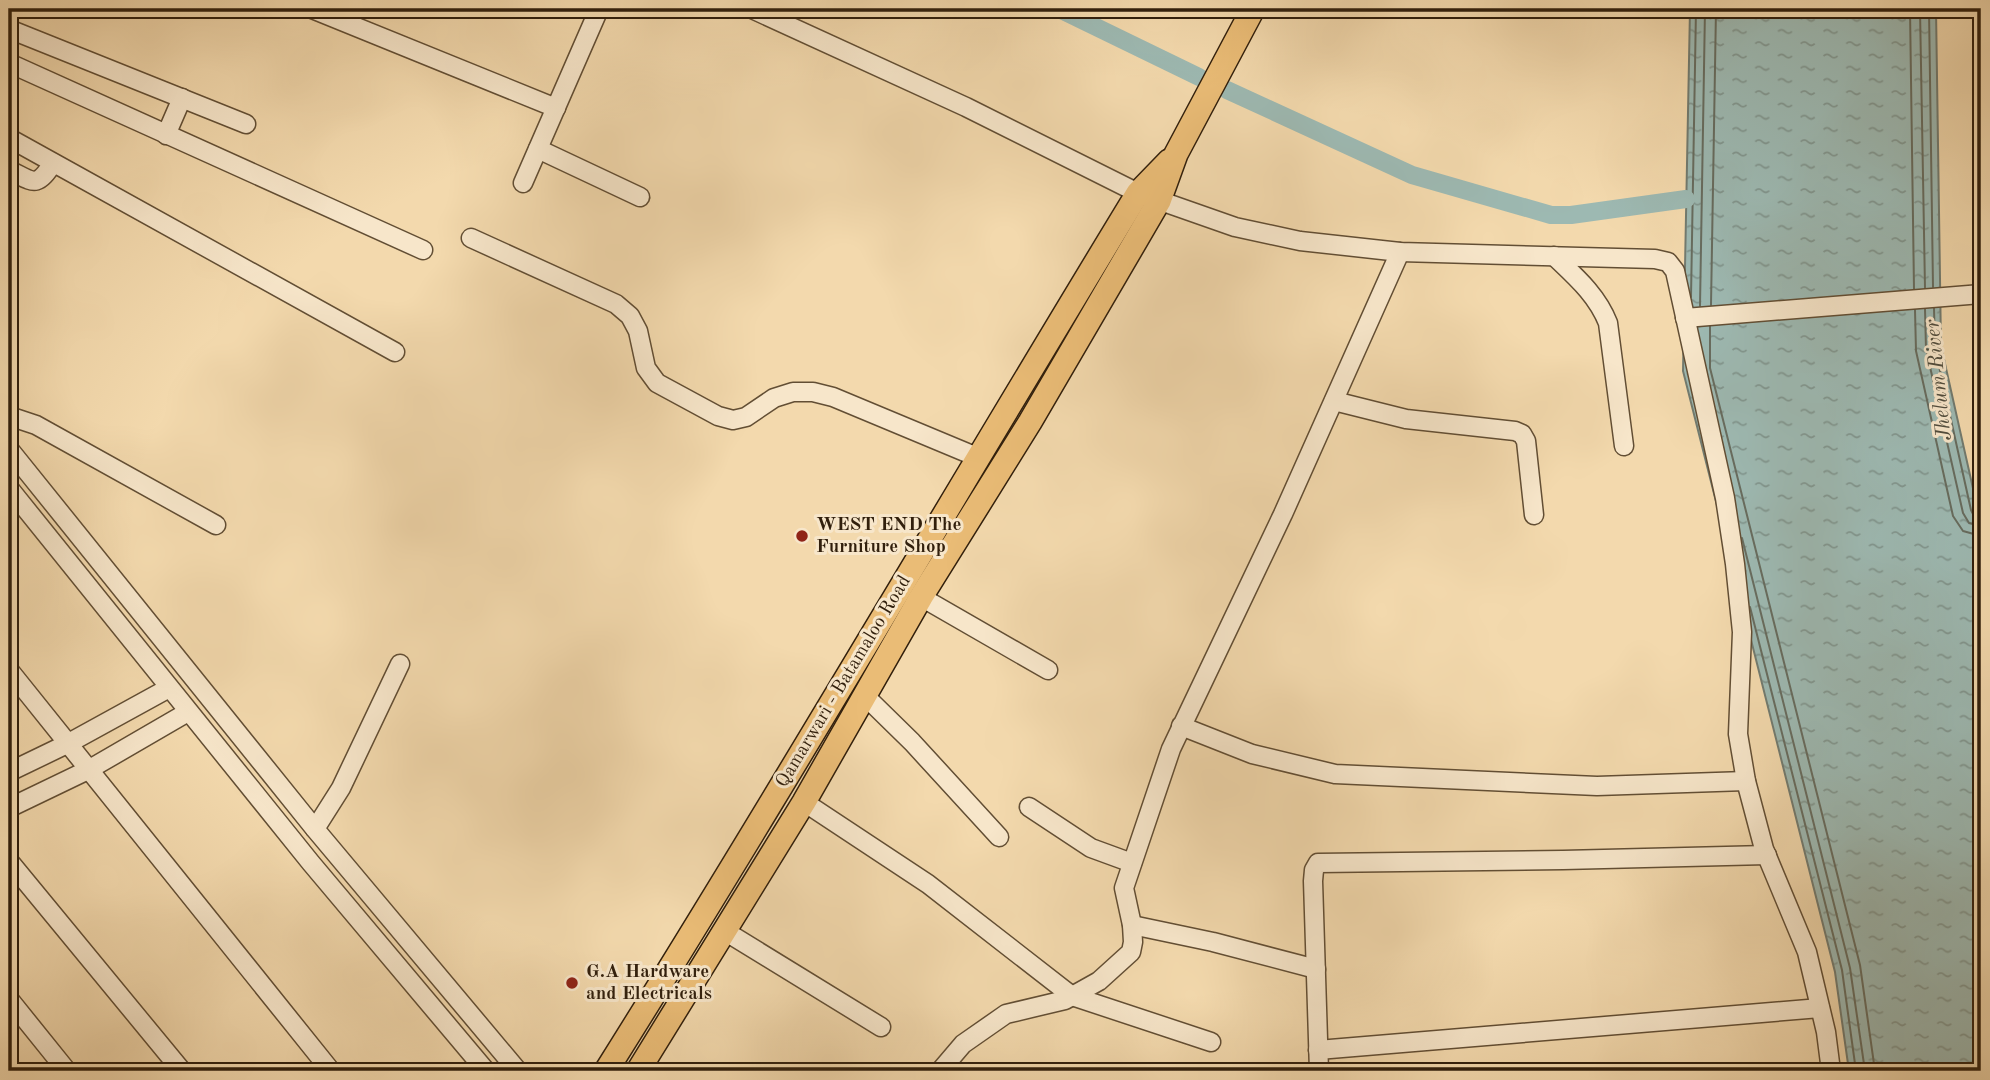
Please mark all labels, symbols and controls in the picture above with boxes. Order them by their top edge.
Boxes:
water label: Jhelum River [1922,318,1956,441]
place label: WEST END The Furniture Shop [816,516,961,557]
marker: WEST END The Furniture Shop [794,528,810,544]
street label: Qamarwari - Batamaloo Road [773,573,915,791]
place label: G.A Hardware and Electricals [586,963,712,1004]
marker: G.A Hardware and Electricals [564,975,580,991]

